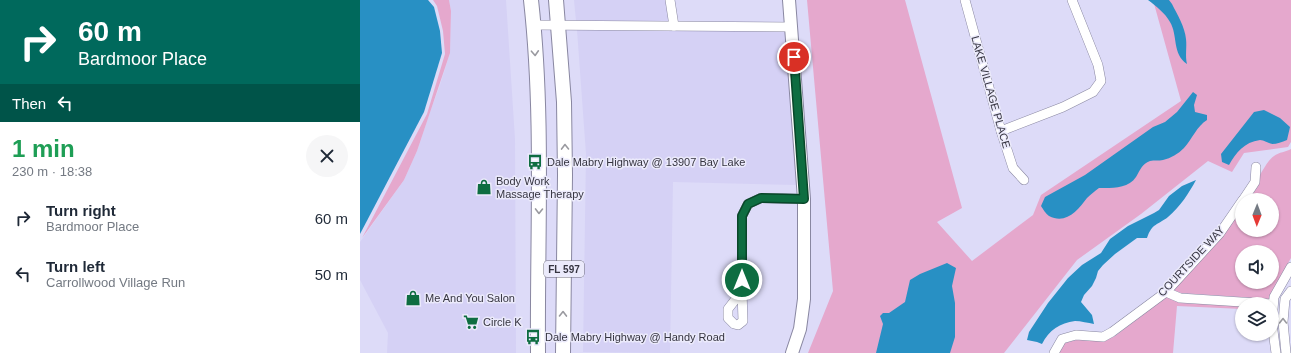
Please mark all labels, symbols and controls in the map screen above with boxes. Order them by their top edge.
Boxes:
icon: right [12,16,64,68]
text: 60 m [78,16,142,47]
street label: LAKE VILLAGE PLACE [969,35,1013,149]
pin [777,40,811,74]
icon: arrive [783,46,805,68]
text: Bardmoor Place [78,49,207,69]
one-way arrow [530,50,539,56]
icon: left [54,92,76,114]
text: Then [12,95,46,112]
text: 1 min [12,135,75,162]
button: close [306,135,348,177]
one-way arrow [561,144,569,150]
bus stop icon: Dale Mabry Highway @ 13907 Bay Lake [526,153,544,171]
place label: Dale Mabry Highway @ 13907 Bay Lake [547,156,745,168]
text: 230 m · 18:38 [12,164,92,179]
place label: Body Work Massage Therapy [496,175,584,200]
shop icon: Body Work Massage Therapy [475,178,493,196]
north arrow [1235,193,1279,237]
map controls [1235,193,1279,341]
text: Turn right [46,202,116,219]
icon: right [12,207,34,229]
one-way arrow [535,208,543,214]
text: 60 m [315,210,348,227]
text: Bardmoor Place [46,219,139,234]
street label: COURTSIDE WAY [1155,223,1227,299]
button: sound [1235,245,1279,289]
text: Turn left [46,258,105,275]
position arrow [721,259,763,301]
road number: FL 597 [544,261,584,277]
icon: left [12,263,34,285]
text: 50 m [315,266,348,283]
text: Carrollwood Village Run [46,275,185,290]
shop icon: Me And You Salon [404,289,422,307]
place label: Me And You Salon [425,292,515,304]
button: layers [1235,297,1279,341]
one-way arrow [559,311,567,317]
supermarket icon: Circle K [462,313,480,331]
place label: Circle K [483,316,522,328]
one-way arrow [1279,318,1287,324]
bus stop icon: Dale Mabry Highway @ Handy Road [524,328,542,346]
place label: Dale Mabry Highway @ Handy Road [545,331,725,343]

